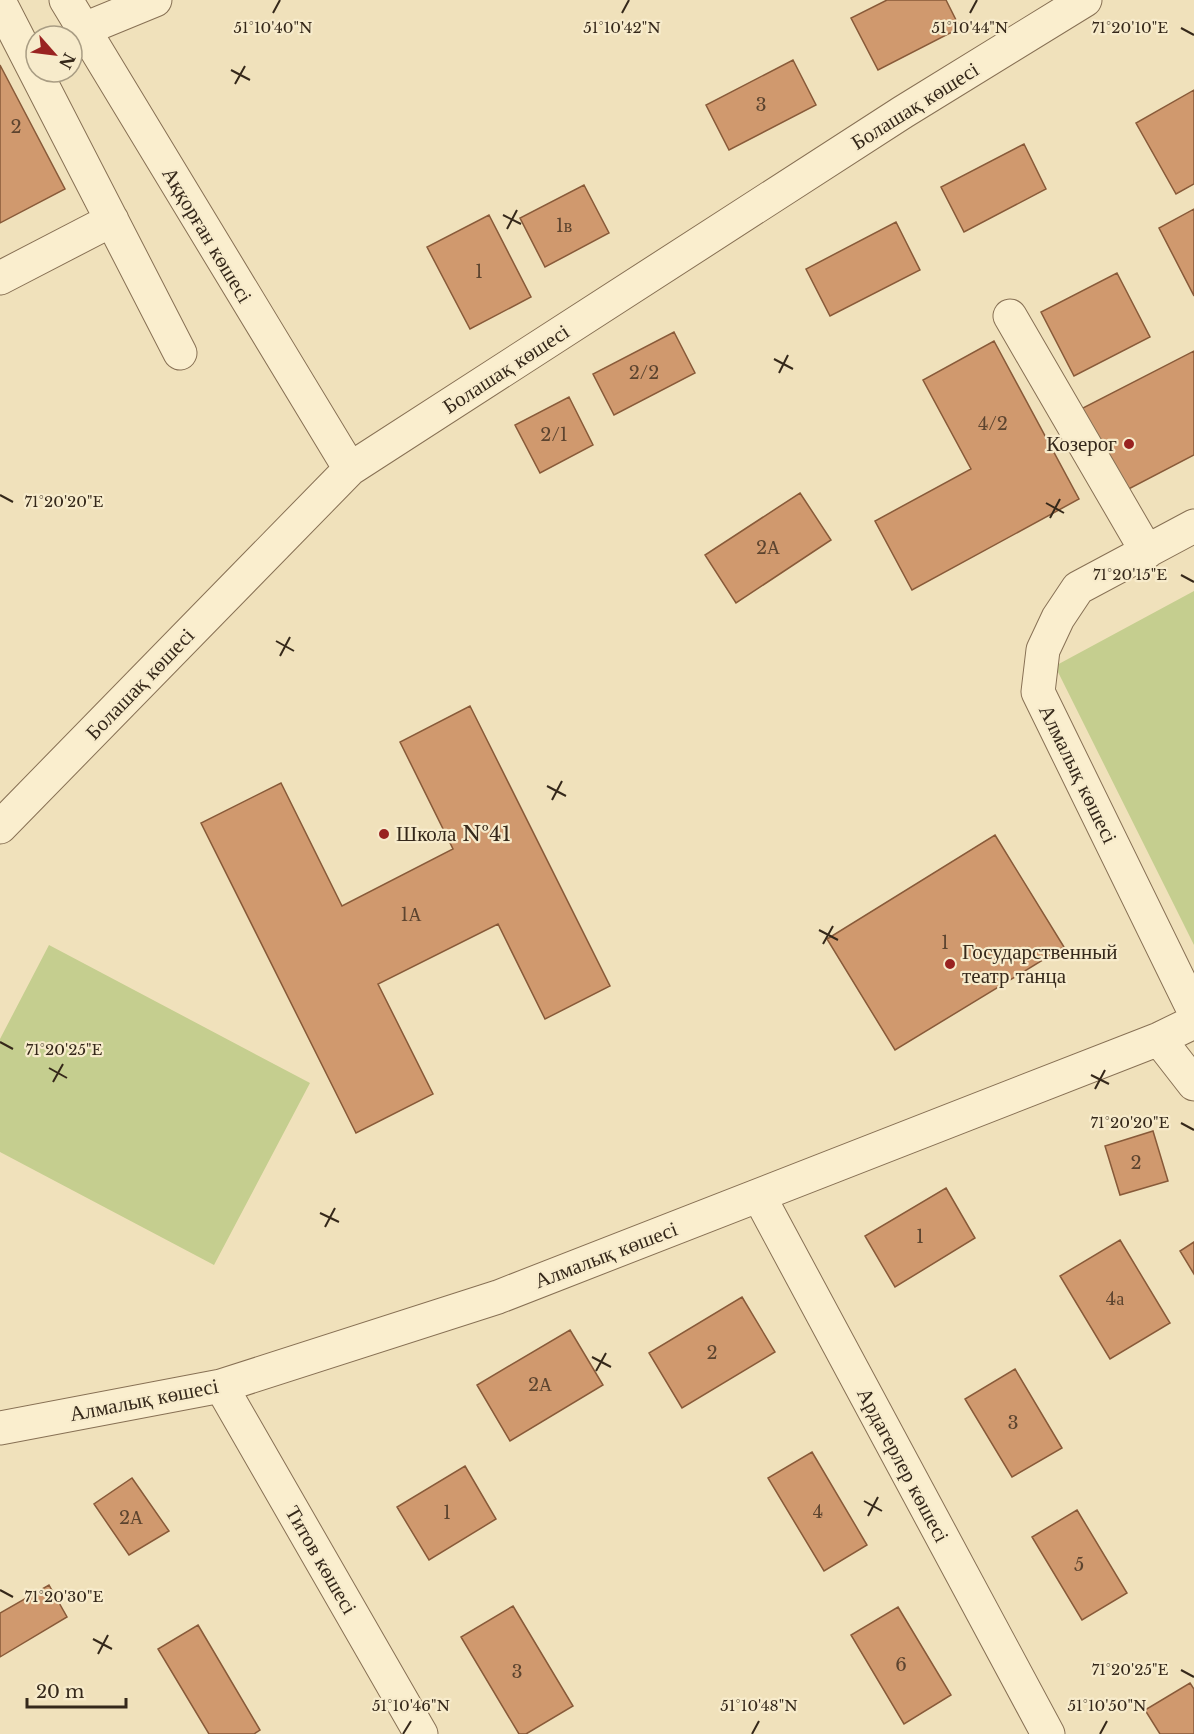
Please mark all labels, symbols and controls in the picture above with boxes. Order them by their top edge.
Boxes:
text: 51°10'40"N [234,18,312,37]
text: 51°10'42"N [583,18,661,37]
text: 51°10'44"N [932,18,1008,37]
text: 71°20'10"E [1092,18,1168,37]
north arrow [24,24,84,84]
text: N [55,50,80,72]
street label: Болашақ көшесі [846,56,984,156]
house number: 3 [755,94,767,116]
house number: 2 [10,116,22,138]
street label: Аққорған көшесі [156,162,258,308]
house number: 1в [556,215,572,237]
house number: 1 [475,261,483,283]
street label: Болашақ көшесі [438,318,574,420]
house number: 2/2 [629,362,659,384]
house number: 4/2 [978,413,1008,435]
house number: 2/1 [540,424,568,446]
place label: Козерог [1046,431,1117,457]
marker: Козерог [1122,437,1136,451]
text: 71°20'20"E [25,492,104,511]
house number: 2А [756,537,780,559]
text: 71°20'15"E [1093,565,1167,584]
street label: Болашақ көшесі [80,622,200,745]
street label: Алмалық көшесі [1033,700,1123,848]
place label: Школа №41 [396,821,511,847]
marker: Школа №41 [377,827,391,841]
house number: 1А [400,904,422,926]
house number: 1 [941,932,949,954]
place label: Государственный театр танца [962,939,1117,989]
marker: Государственный театр танца [943,957,957,971]
text: 71°20'25"E [26,1040,102,1059]
text: 71°20'20"E [1091,1113,1170,1132]
house number: 2 [1130,1152,1142,1174]
street label: Алмалық көшесі [531,1216,681,1294]
house number: 1 [916,1226,924,1248]
house number: 4а [1106,1288,1124,1310]
house number: 2 [706,1342,718,1364]
street label: Алмалық көшесі [67,1373,221,1427]
house number: 2А [528,1374,552,1396]
street label: Ардагерлер көшесі [851,1383,955,1547]
house number: 3 [1007,1412,1019,1434]
street label: Титов көшесі [280,1501,363,1619]
house number: 4 [813,1501,823,1523]
house number: 1 [443,1502,451,1524]
house number: 2А [119,1507,143,1529]
house number: 5 [1074,1554,1084,1576]
text: 71°20'30"E [25,1587,104,1606]
house number: 6 [895,1654,907,1676]
text: 71°20'25"E [1092,1660,1168,1679]
house number: 3 [511,1661,523,1683]
scale bar [27,1671,126,1709]
text: 20 m [36,1681,84,1703]
text: 51°10'46"N [372,1696,450,1715]
text: 51°10'48"N [720,1696,798,1715]
text: 51°10'50"N [1068,1696,1146,1715]

